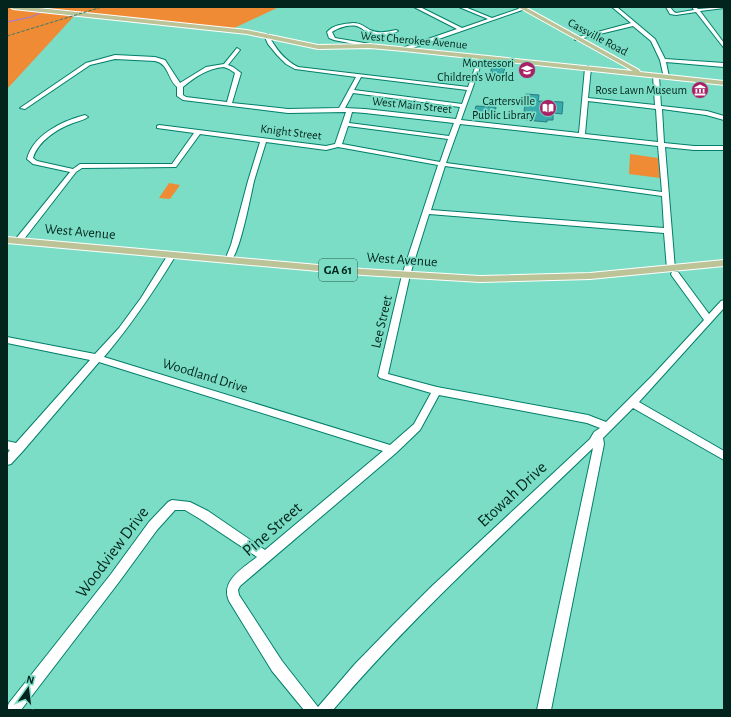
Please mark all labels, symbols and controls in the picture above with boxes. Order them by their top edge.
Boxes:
street label: Cassville Road [566,16,630,58]
street label: West Cherokee Avenue [360,29,468,51]
place label: Montessori Children's World [437,57,514,83]
school or university icon: Montessori Children's World [517,60,537,80]
museum icon: Rose Lawn Museum [690,80,710,100]
place label: Rose Lawn Museum [595,84,687,96]
street label: West Main Street [371,95,453,115]
place label: Cartersville Public Library [472,95,535,122]
library icon: Cartersville Public Library [538,98,558,118]
street label: Knight Street [260,122,323,142]
street label: West Avenue [44,222,116,242]
street label: West Avenue [366,251,438,269]
road number: GA 61 [319,259,357,281]
street label: Lee Street [369,294,395,350]
street label: Woodland Drive [161,356,249,396]
street label: Etowah Drive [474,458,550,530]
street label: Pine Street [239,498,305,559]
street label: Woodview Drive [73,503,152,601]
north arrow [8,669,48,709]
text: N [25,674,35,686]

